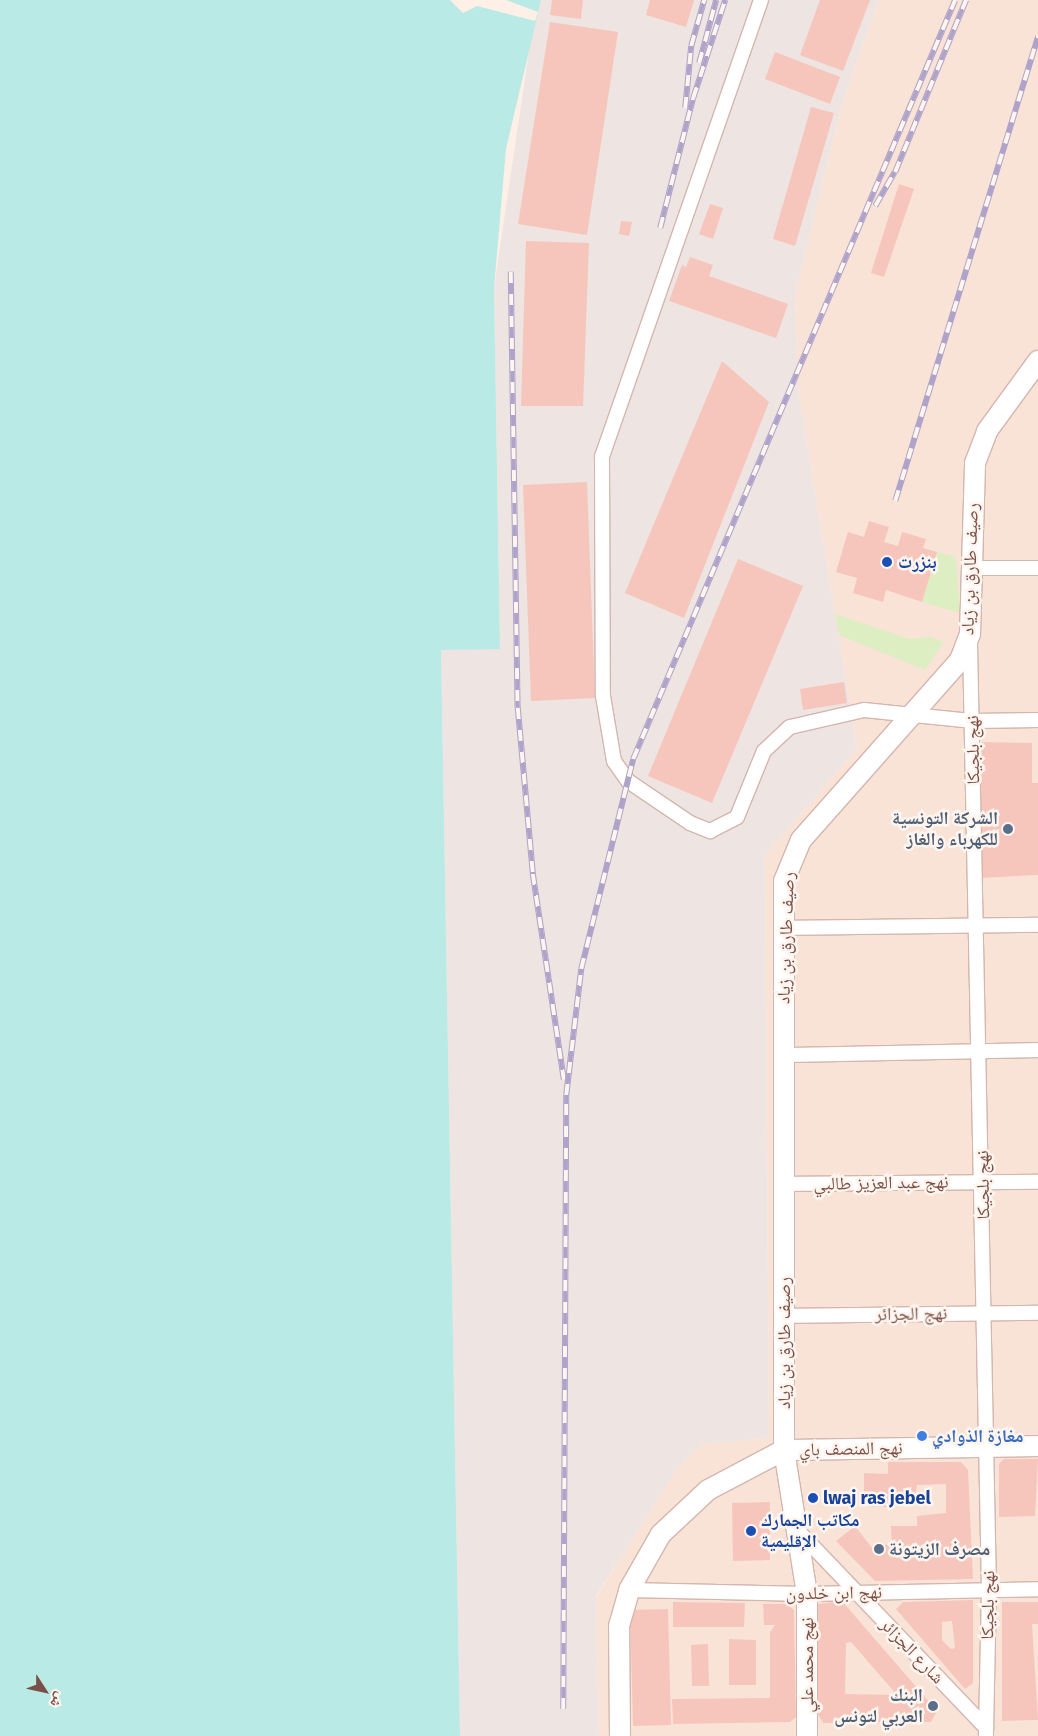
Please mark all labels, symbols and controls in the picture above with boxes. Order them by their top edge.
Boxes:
street label: رصيف طارق بن زياد [957,503,983,635]
place label: بنزرت [898,551,937,573]
marker: بنزرت [880,555,894,569]
street label: نهج بلجيكا [962,715,984,785]
place label: الشركة التونسية للكهرباء والغاز [892,808,998,851]
marker: الشركة التونسية للكهرباء والغاز [1002,823,1014,835]
street label: رصيف طارق بن زياد [773,872,799,1004]
street label: نهج بلجيكا [972,1150,994,1220]
street label: نهج عبد العزيز طالبي [813,1171,949,1195]
street label: رصيف طارق بن زياد [773,1277,795,1409]
street label: نهج الجزائر [875,1303,947,1325]
place label: مغازة الذوادي [932,1425,1024,1447]
marker: مغازة الذوادي [916,1430,928,1442]
street label: نهج المنصف باي [799,1437,903,1461]
place label: lwaj ras jebel [823,1487,931,1509]
marker: lwaj ras jebel [807,1492,819,1504]
place label: مكاتب الجمارك الإقليمية [761,1510,860,1552]
marker: مكاتب الجمارك الإقليمية [745,1525,757,1537]
place label: مصرف الزيتونة [889,1538,990,1560]
marker: مصرف الزيتونة [873,1543,885,1555]
street label: نهج بلجيكا [977,1570,999,1640]
street label: نهج ابن خلدون [786,1581,882,1605]
street label: شارع الجزائر [875,1614,949,1688]
street label: نهج محمد علي [796,1617,818,1713]
north arrow [20,1666,70,1716]
place label: البنك العربي لتونس [834,1685,923,1728]
text: ش [46,1689,69,1711]
marker: البنك العربي لتونس [927,1700,939,1712]

